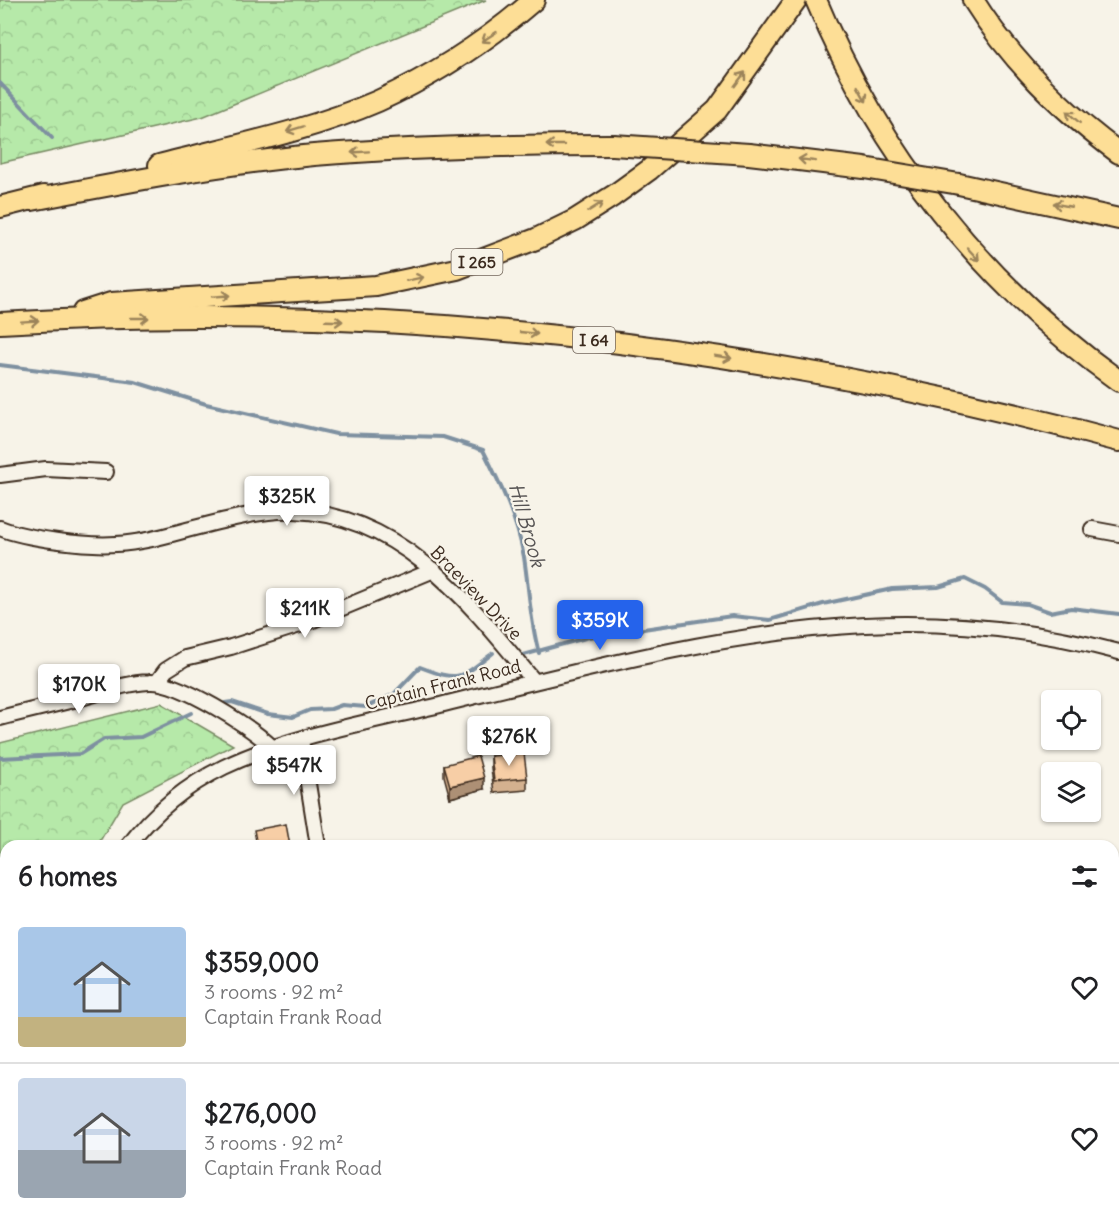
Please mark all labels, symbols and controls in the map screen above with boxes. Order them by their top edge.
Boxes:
one-way arrow [481,31,498,43]
one-way arrow [734,72,747,88]
one-way arrow [857,85,868,103]
one-way arrow [1066,110,1081,124]
one-way arrow [286,124,305,135]
one-way arrow [545,139,565,151]
one-way arrow [351,147,371,158]
one-way arrow [798,154,817,165]
one-way arrow [1053,199,1072,210]
one-way arrow [586,201,603,213]
one-way arrow [966,246,980,261]
road number: I 265 [452,249,502,275]
one-way arrow [405,273,424,284]
one-way arrow [210,290,230,301]
one-way arrow [129,312,149,324]
one-way arrow [20,315,39,326]
one-way arrow [324,315,344,326]
road number: I 64 [573,327,615,353]
one-way arrow [519,328,538,339]
one-way arrow [712,352,732,363]
pin: $325K [245,476,329,527]
water label: Hill Brook [504,480,552,572]
text: $325K [258,483,316,508]
street label: Braeview Drive [426,541,527,645]
pin: $211K [263,588,347,639]
text: $211K [280,595,330,620]
pin: $359K [558,600,642,651]
text: $359K [571,607,629,632]
street label: Captain Frank Road [362,654,524,715]
pin: $170K [37,664,121,715]
text: $170K [52,671,106,696]
map controls [1041,690,1101,822]
button: locate [1041,690,1101,750]
pin: $276K [467,716,551,767]
text: $276K [481,723,537,748]
pin: $547K [252,745,336,796]
text: $547K [266,752,322,777]
button: layers [1041,762,1101,822]
text: 6 homes [18,860,117,893]
icon: filters [1068,860,1101,893]
text: $359,000 [204,946,319,979]
icon: home [66,951,138,1023]
icon: heart [1068,971,1101,1004]
text: 3 rooms · 92 m² [204,979,343,1004]
text: Captain Frank Road [204,1004,382,1029]
text: $276,000 [204,1097,317,1130]
icon: home [66,1102,138,1174]
icon: heart [1068,1122,1101,1155]
text: 3 rooms · 92 m² [204,1130,343,1155]
text: Captain Frank Road [204,1155,382,1180]

